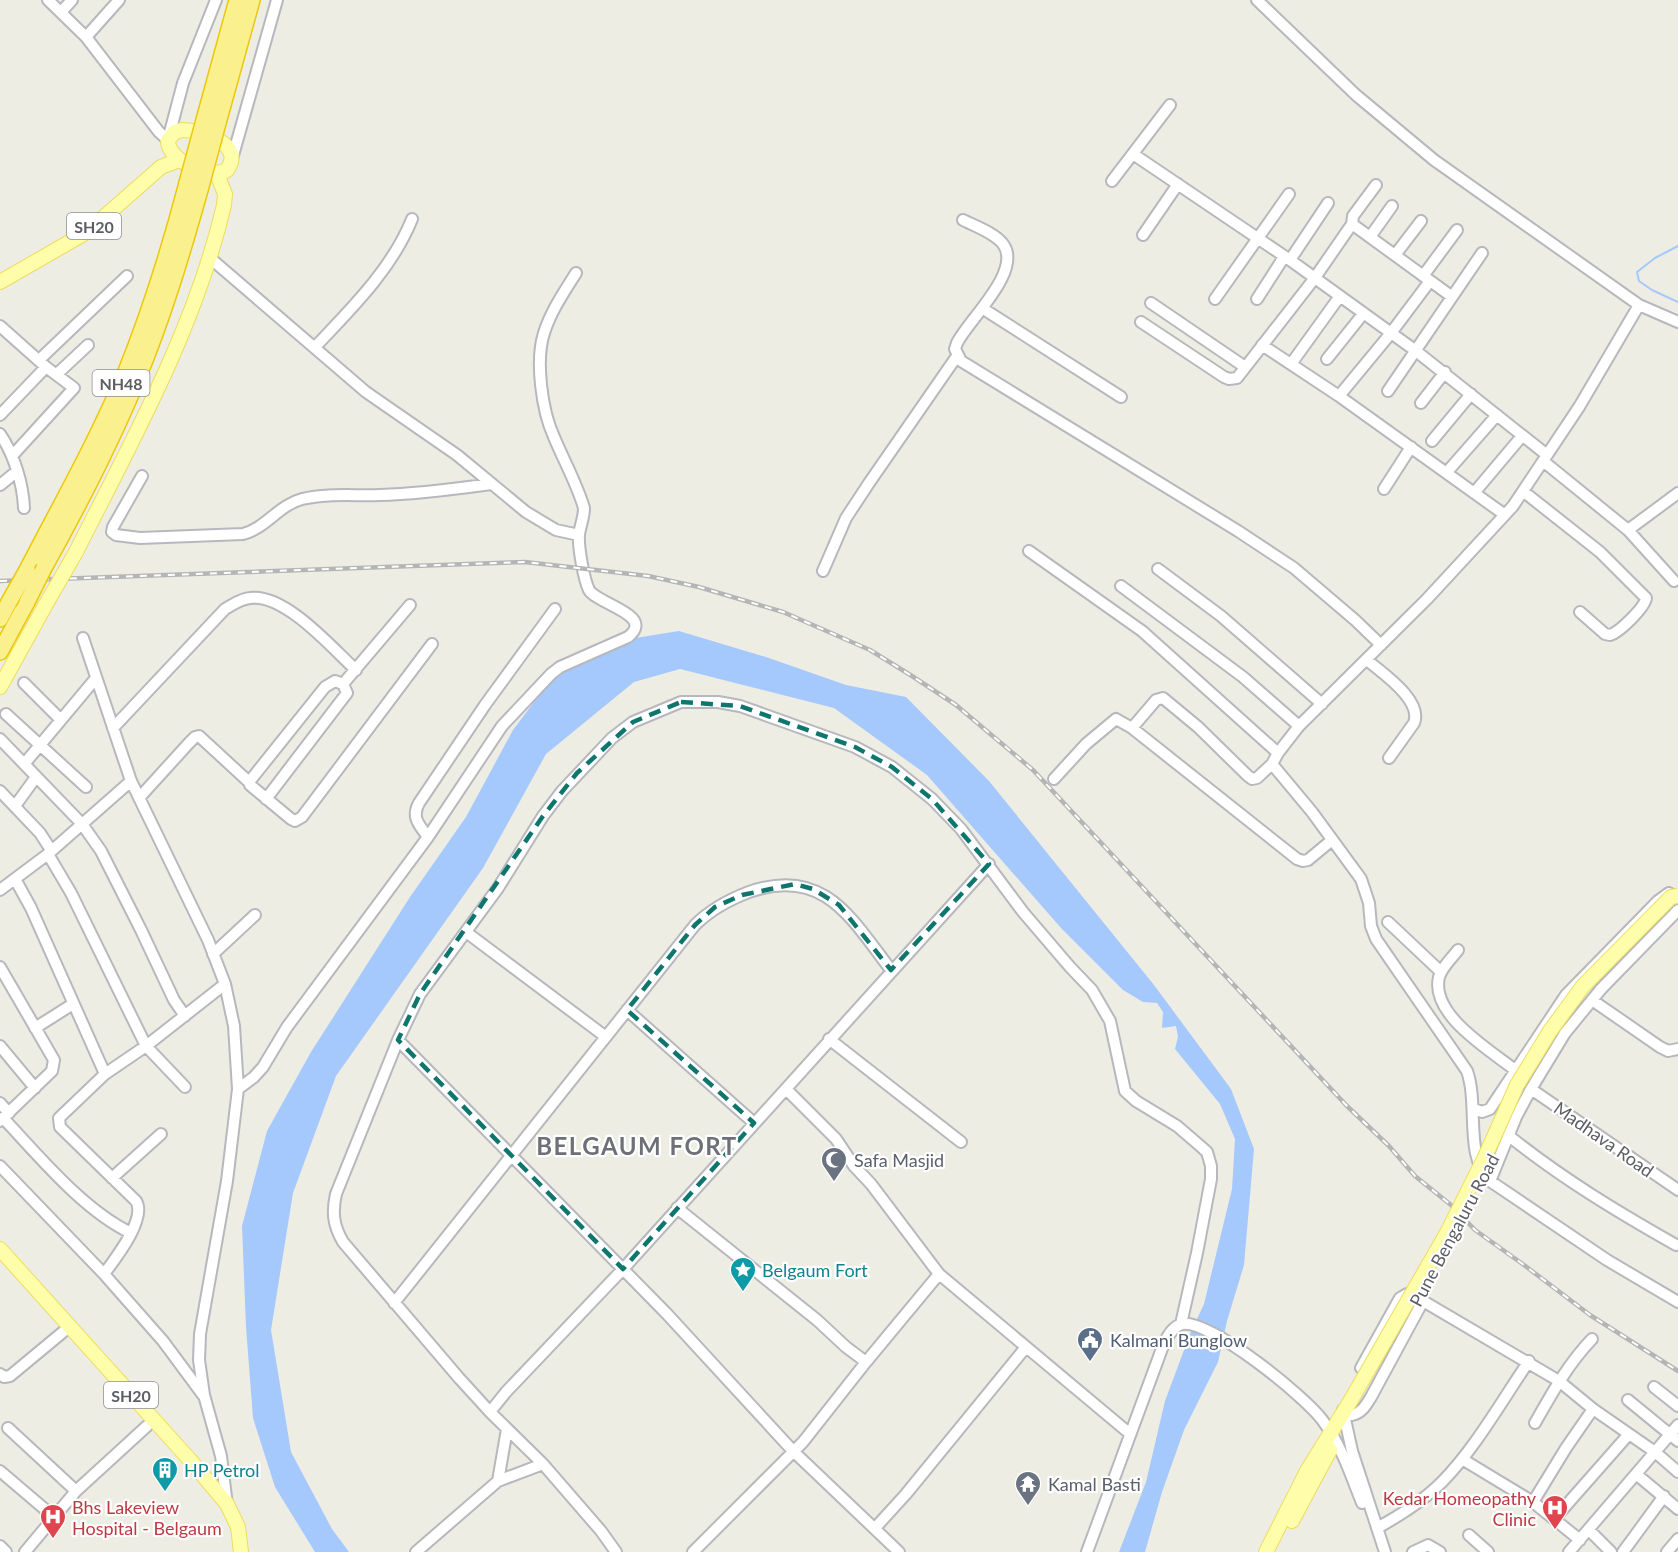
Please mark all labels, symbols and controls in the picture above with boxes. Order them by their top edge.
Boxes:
road number: SH20 [67,213,121,239]
road number: NH48 [92,370,150,396]
street label: Madhava Road [1550,1096,1658,1182]
district label: BELGAUM FORT [536,1131,738,1160]
mosque icon: Safa Masjid [819,1145,849,1183]
place label: Safa Masjid [854,1149,944,1171]
street label: Pune Bengaluru Road [1404,1150,1504,1310]
place icon: Belgaum Fort [728,1255,758,1293]
place label: Belgaum Fort [762,1259,868,1281]
public building icon: Kalmani Bunglow [1075,1325,1105,1363]
place label: Kalmani Bunglow [1110,1329,1247,1351]
road number: SH20 [104,1382,158,1408]
building icon: HP Petrol [150,1455,180,1493]
place label: HP Petrol [184,1459,260,1481]
temple icon: Kamal Basti [1013,1469,1043,1507]
place label: Kamal Basti [1048,1473,1141,1495]
place label: Kedar Homeopathy Clinic [1383,1487,1537,1530]
hospital icon: Kedar Homeopathy Clinic [1540,1493,1570,1531]
place label: Bhs Lakeview Hospital - Belgaum [72,1496,222,1539]
hospital icon: Bhs Lakeview Hospital - Belgaum [38,1502,68,1540]

